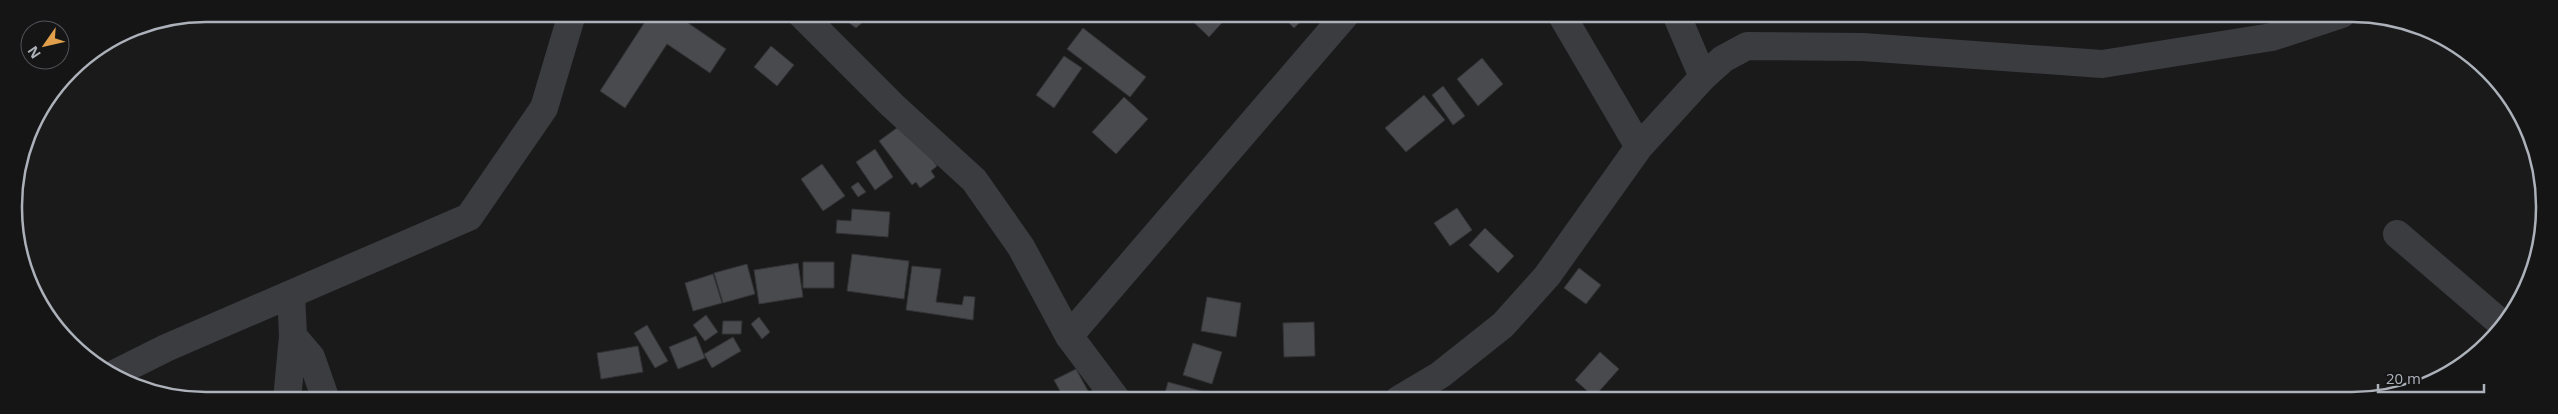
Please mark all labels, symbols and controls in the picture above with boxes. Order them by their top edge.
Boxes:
north arrow [20,20,70,70]
text: N [23,43,45,63]
scale bar [2378,362,2484,394]
text: 20 m [2386,368,2421,388]

